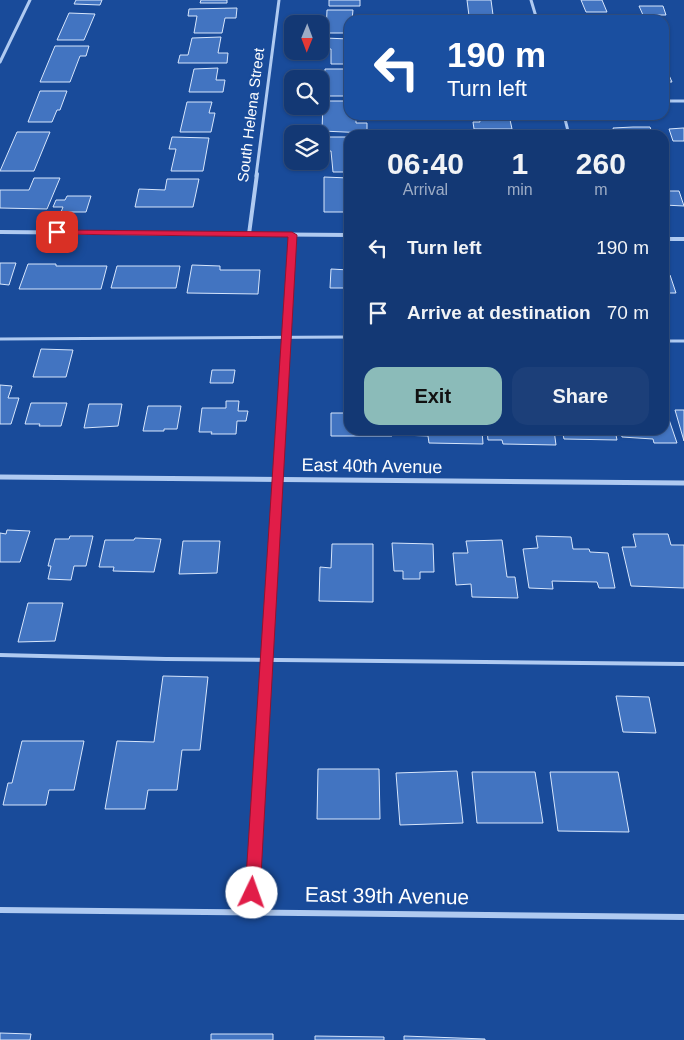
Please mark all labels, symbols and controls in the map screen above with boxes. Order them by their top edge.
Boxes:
north arrow [284,15,329,60]
map controls [284,15,329,170]
icon: left [364,35,429,100]
text: 190 m [447,35,546,74]
street label: South Helena Street [234,46,267,183]
button: search [284,70,329,115]
text: Turn left [447,76,527,101]
button: layers [284,125,329,170]
text: 06:40 [387,147,464,180]
text: 1 [511,147,528,180]
text: 260 [576,147,626,180]
text: Arrival [403,181,448,198]
text: min [507,181,533,198]
text: m [594,181,607,198]
pin [36,211,78,253]
icon: arrive [43,218,71,246]
icon: left [364,234,392,262]
text: Turn left [407,237,482,258]
text: 190 m [596,237,649,258]
icon: arrive [364,299,392,327]
text: Arrive at destination [407,302,591,323]
text: 70 m [607,302,649,323]
button: Exit [364,367,502,425]
button: Share [512,367,649,425]
street label: East 40th Avenue [301,455,443,477]
position arrow [225,866,277,918]
street label: East 39th Avenue [305,883,469,908]

